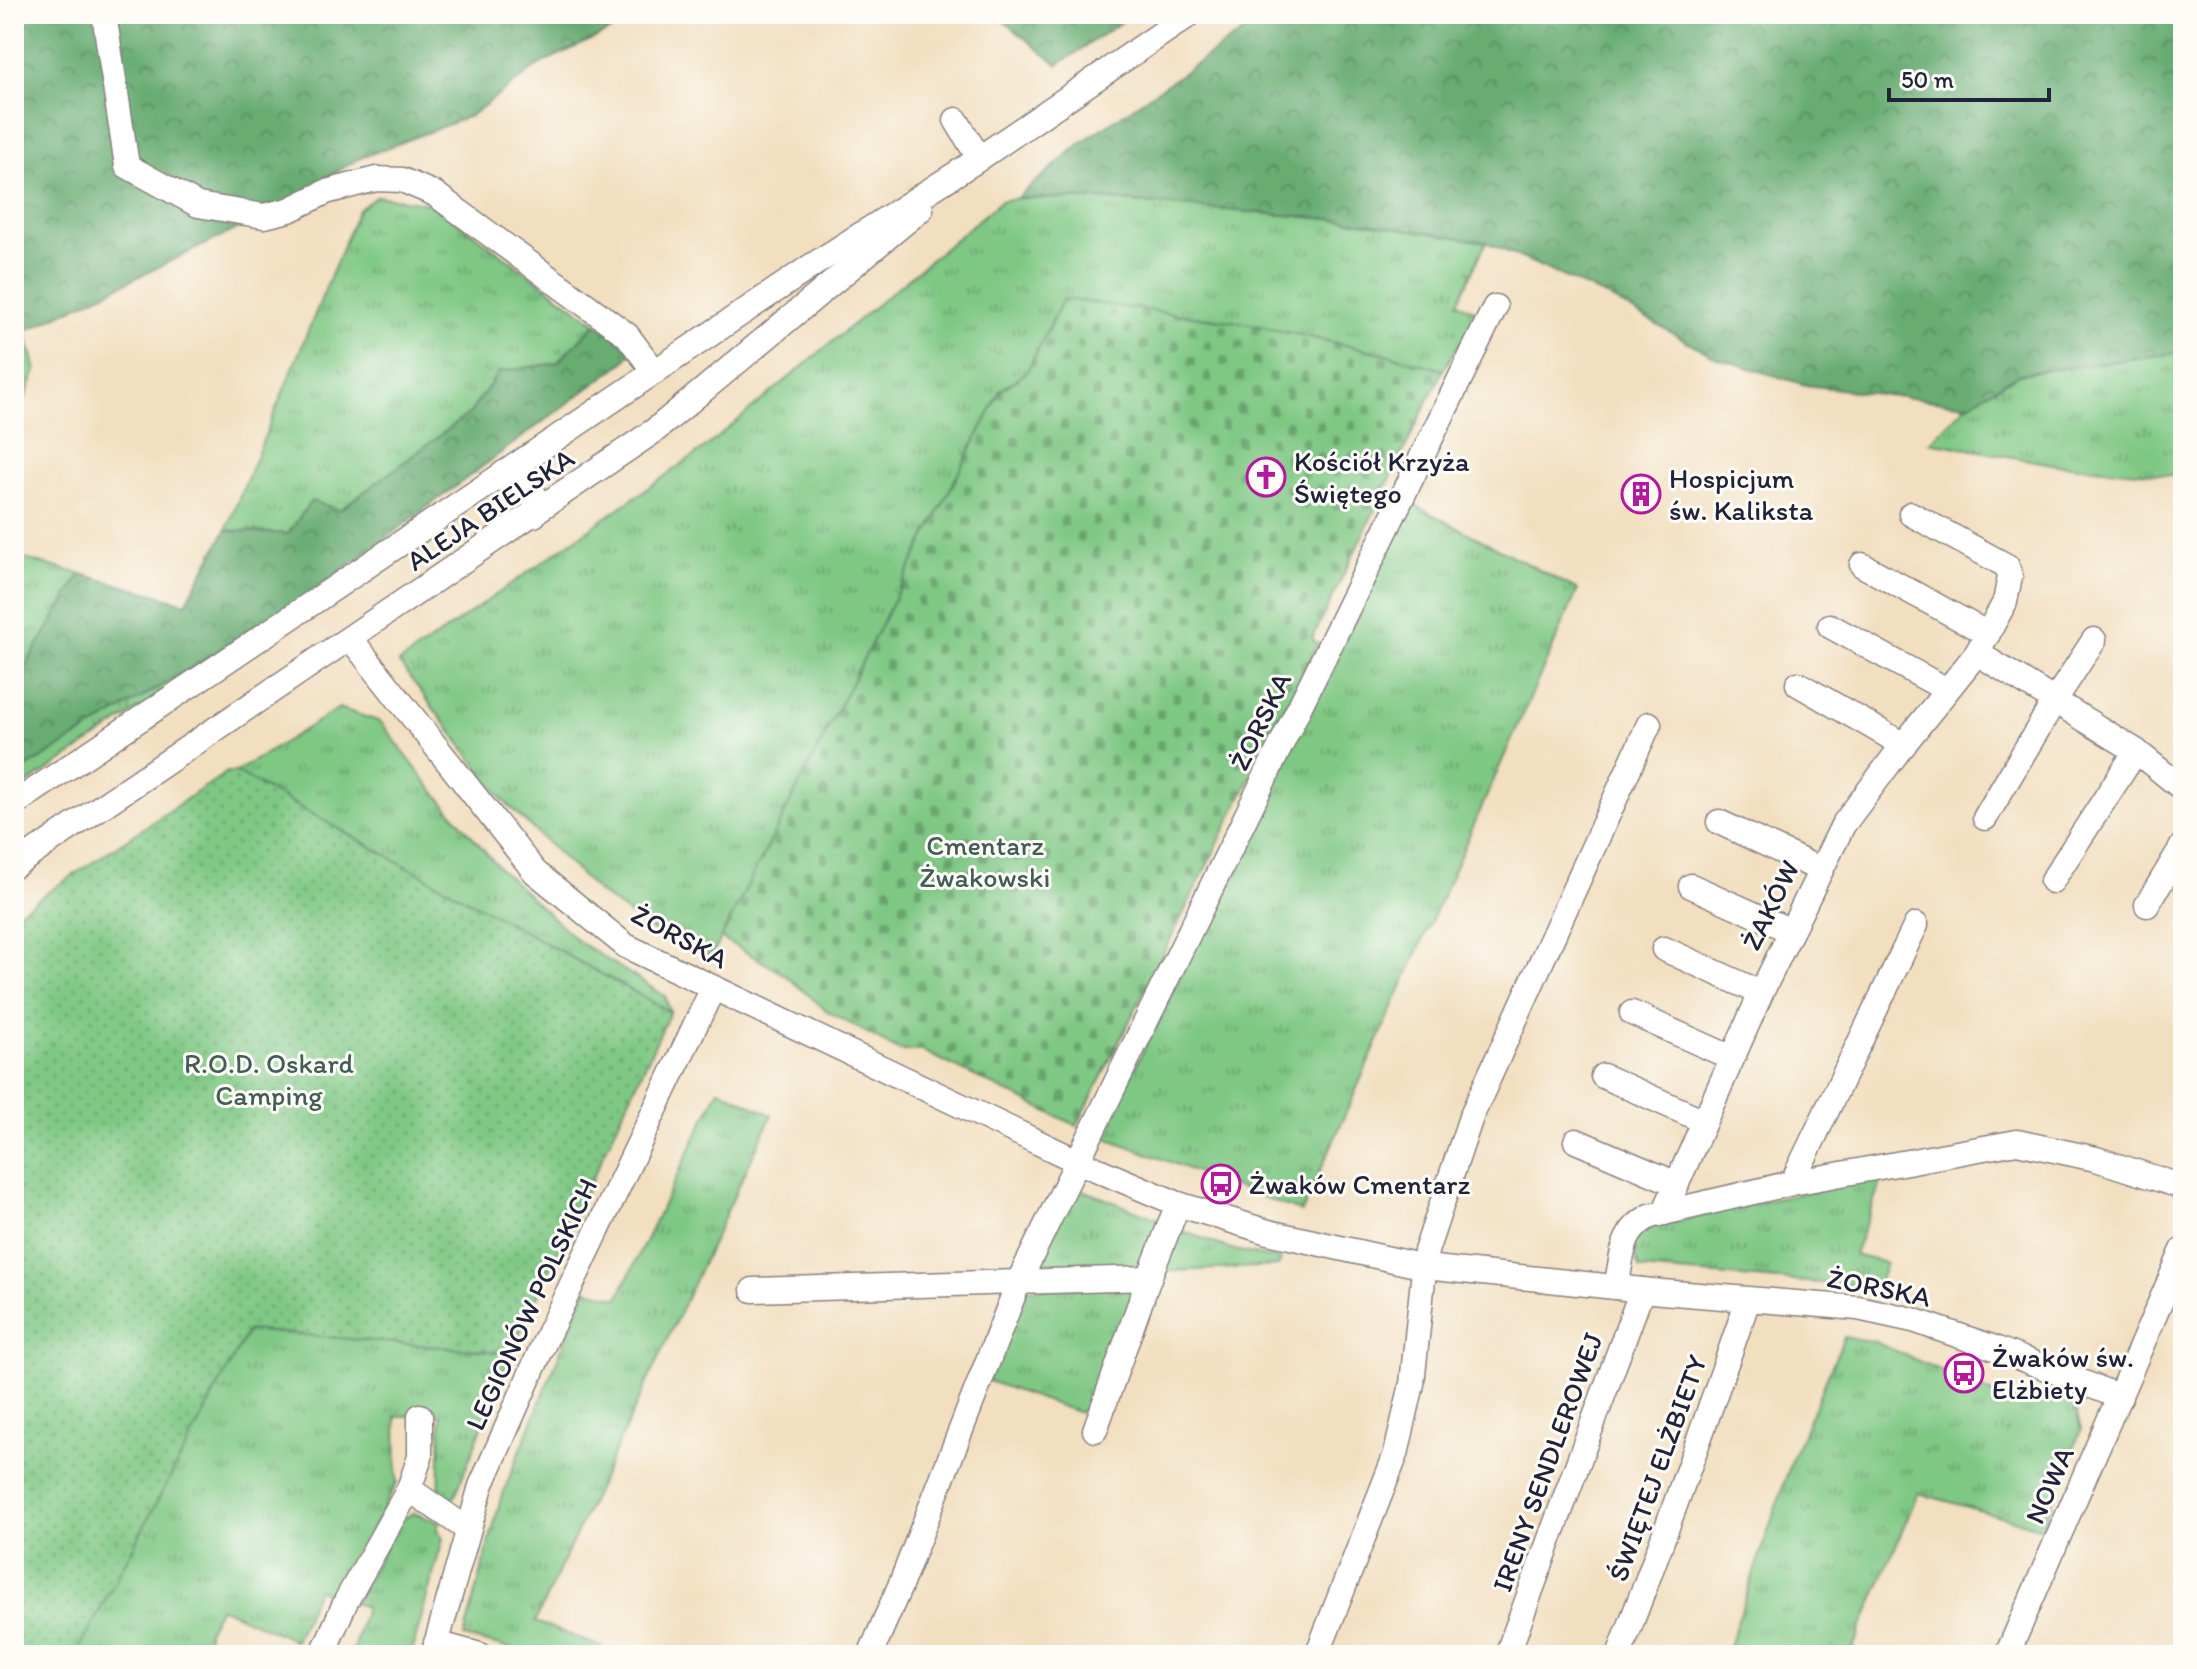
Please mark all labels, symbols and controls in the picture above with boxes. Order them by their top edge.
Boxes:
scale bar [1889,52,2049,102]
text: 50 m [1901,65,1954,94]
street label: ALEJA BIELSKA [400,440,580,578]
place label: Kościół Krzyża Świętego [1294,444,1470,510]
church icon: Kościół Krzyża Świętego [1245,456,1287,498]
place label: Hospicjum św. Kaliksta [1669,461,1814,527]
building icon: Hospicjum św. Kaliksta [1620,473,1662,515]
street label: ŻORSKA [1222,666,1298,776]
park label: Cmentarz Żwakowski [920,828,1050,894]
street label: ŻAKÓW [1734,855,1806,955]
street label: ŻORSKA [626,896,734,976]
park label: R.O.D. Oskard Camping [184,1046,355,1112]
bus stop icon: Żwaków Cmentarz [1200,1163,1242,1205]
place label: Żwaków Cmentarz [1249,1167,1470,1201]
street label: LEGIONÓW POLSKICH [458,1173,604,1435]
street label: ŻORSKA [1824,1260,1934,1314]
street label: IRENY SENDLEROWEJ [1484,1328,1610,1596]
place label: Żwaków św. Elżbiety [1992,1340,2134,1406]
street label: ŚWIĘTEJ ELŻBIETY [1600,1350,1714,1586]
bus stop icon: Żwaków św. Elżbiety [1943,1352,1985,1394]
street label: NOWA [2017,1441,2081,1529]

